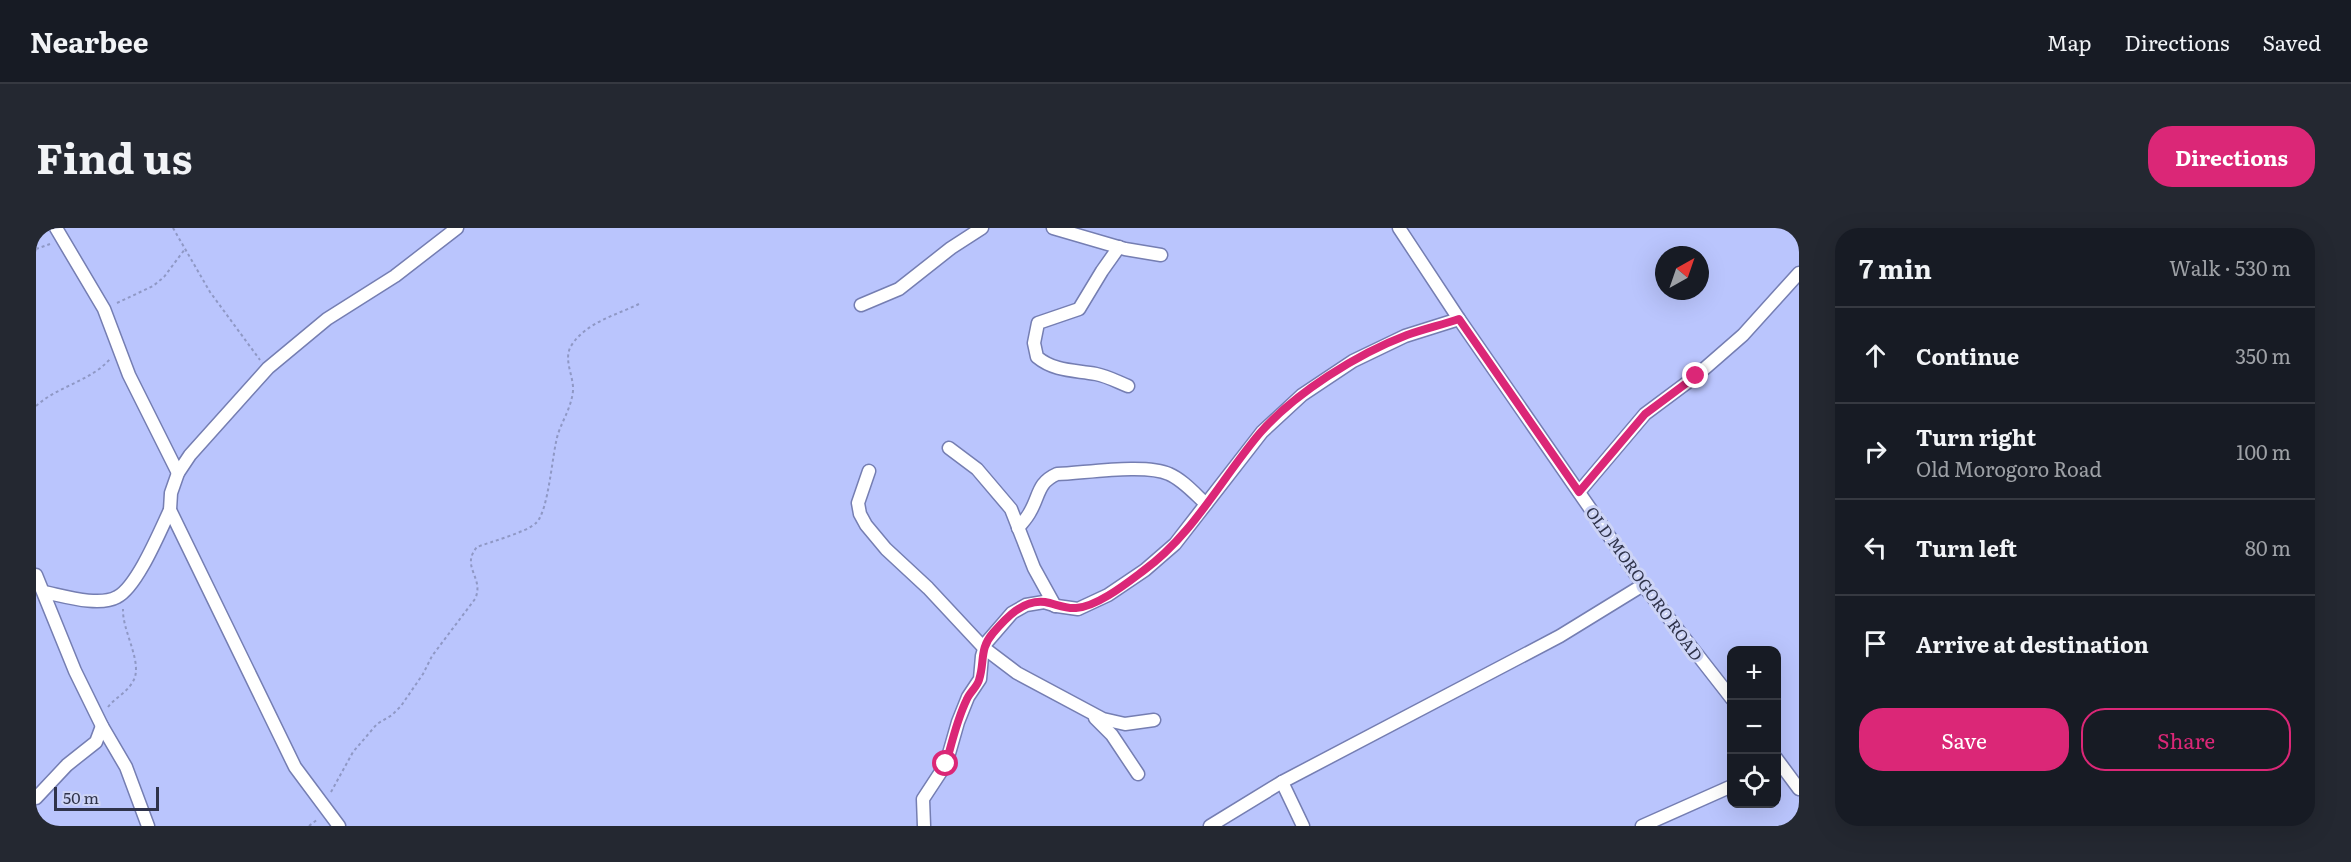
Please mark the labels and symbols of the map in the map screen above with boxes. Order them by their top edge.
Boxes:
north arrow [1655,246,1709,300]
route end [1682,362,1708,388]
street label: OLD MOROGORO ROAD [1581,501,1709,665]
route start [932,750,958,776]
scale bar [54,784,159,812]

